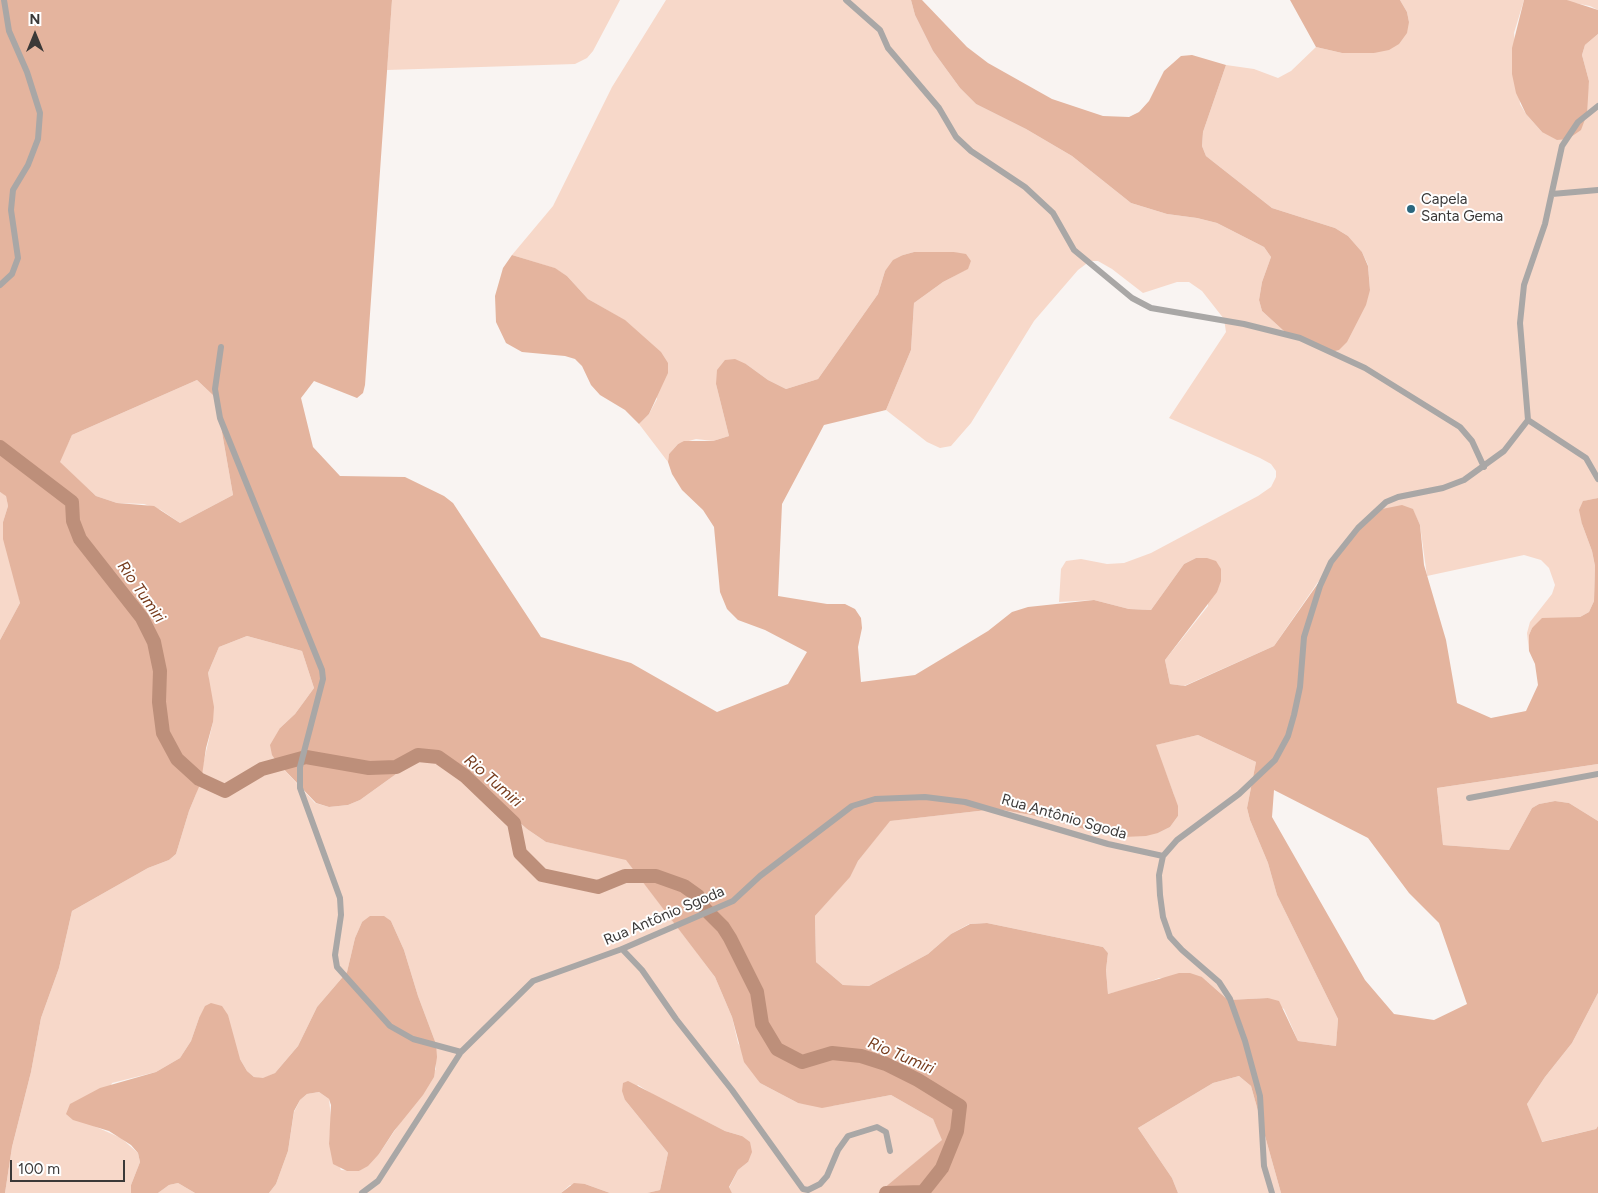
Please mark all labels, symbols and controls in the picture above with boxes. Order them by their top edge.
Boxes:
north arrow [10,10,60,60]
text: N [30,11,40,28]
place label: Capela Santa Gema [1421,191,1503,226]
marker: Capela Santa Gema [1405,203,1417,215]
water label: Rio Tumiri [113,558,169,626]
water label: Rio Tumiri [460,751,526,811]
street label: Rua Antônio Sgoda [999,791,1129,843]
street label: Rua Antônio Sgoda [601,882,727,950]
water label: Rio Tumiri [865,1033,937,1079]
scale bar [12,1150,128,1182]
text: 100 m [18,1160,60,1178]

